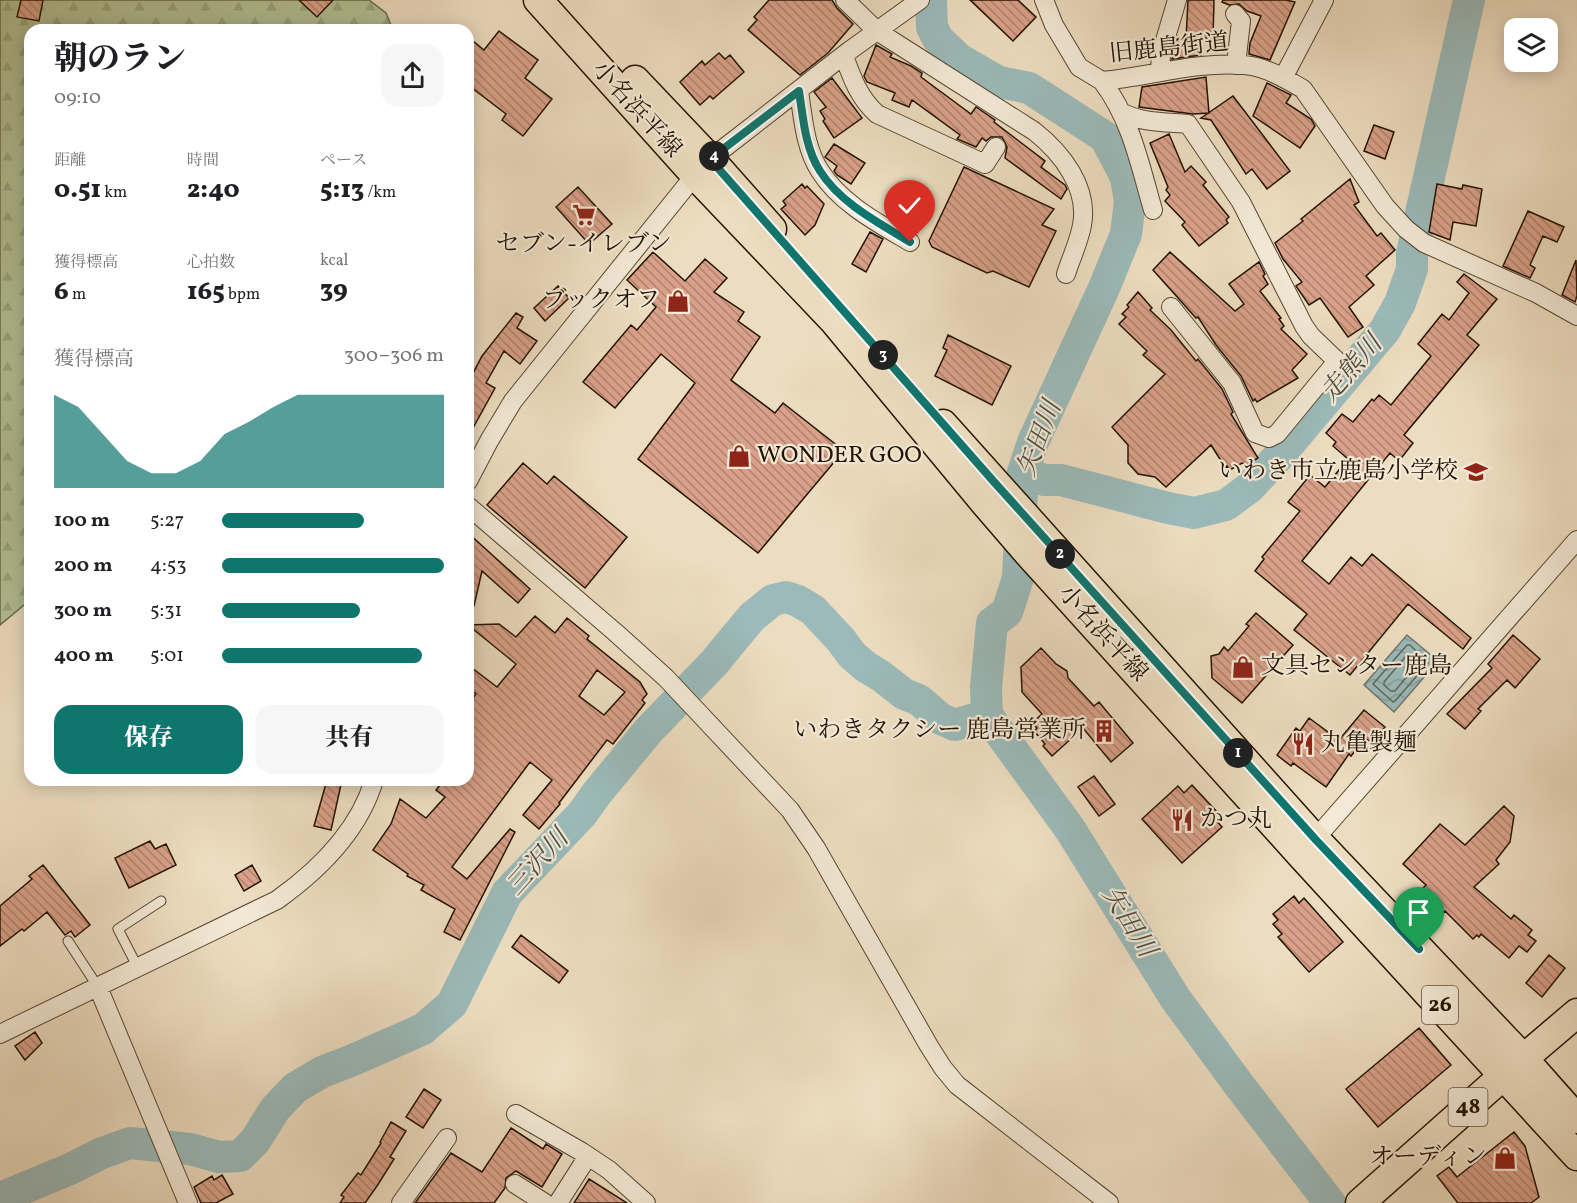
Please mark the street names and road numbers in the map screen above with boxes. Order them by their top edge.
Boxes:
street label: 旧鹿島街道 [1108,26,1230,72]
street label: 小名浜平線 [583,54,689,166]
street label: 小名浜平線 [1049,578,1155,690]
road number: 26 [1422,986,1458,1024]
road number: 48 [1448,1088,1488,1126]

